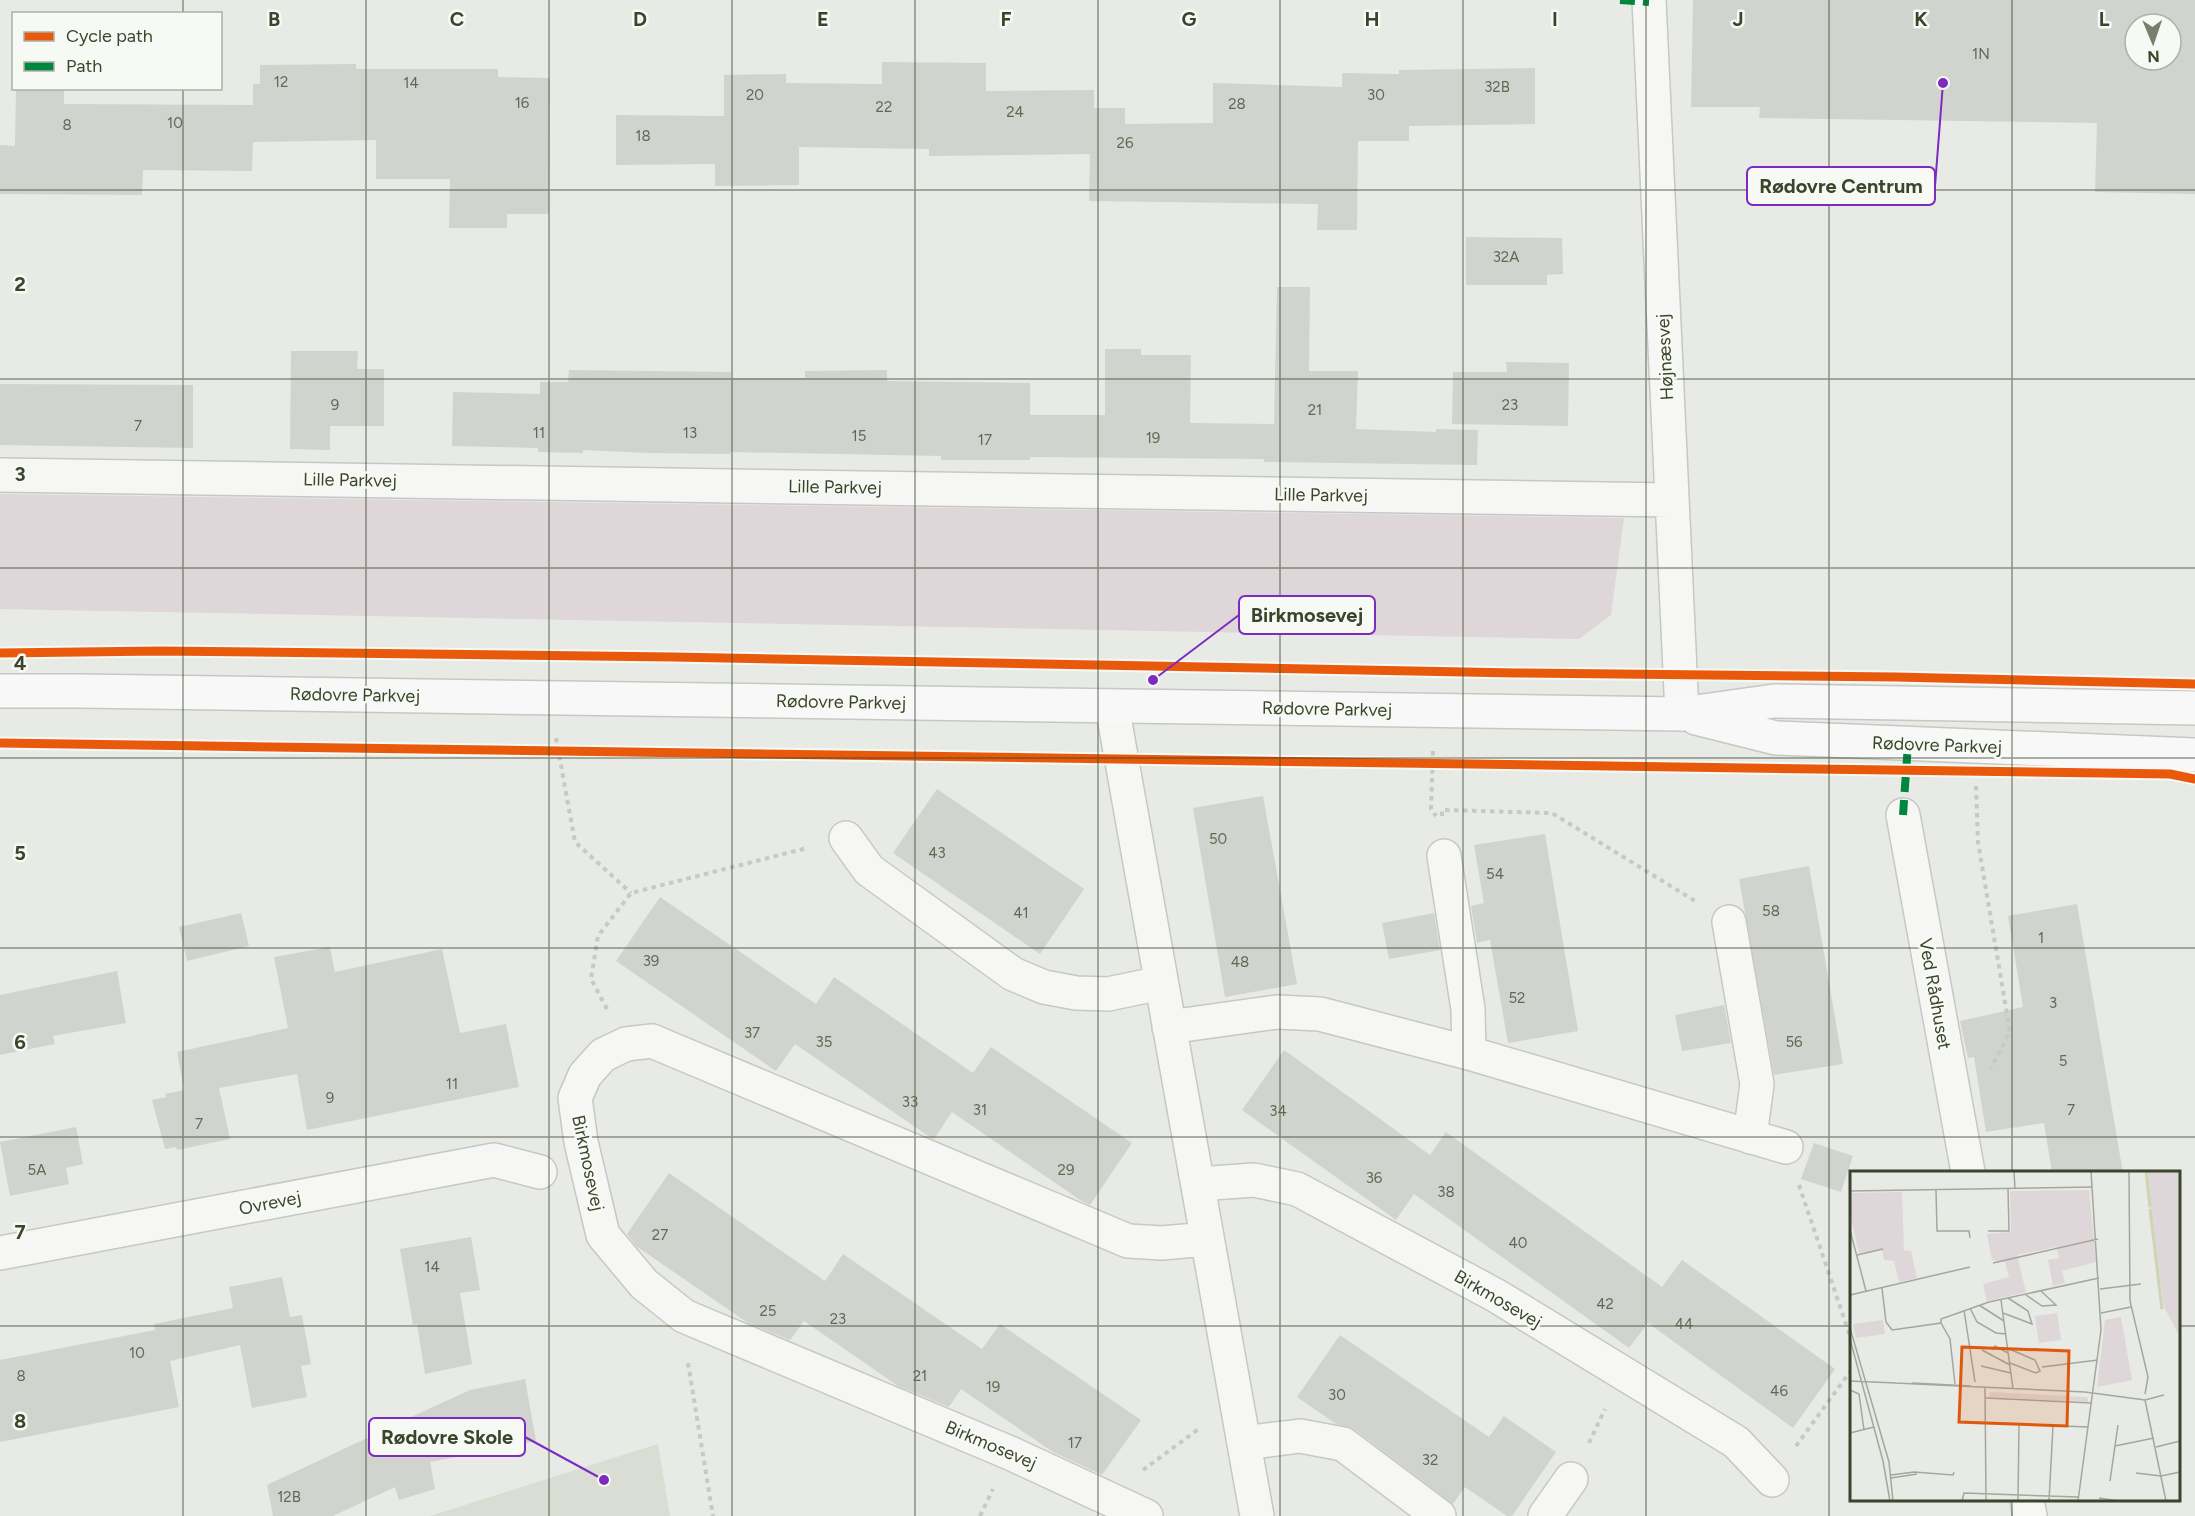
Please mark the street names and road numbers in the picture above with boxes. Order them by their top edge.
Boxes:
street label: Højnæsvej [1652,313,1678,401]
street label: Lille Parkvej [303,468,397,492]
street label: Lille Parkvej [788,475,882,499]
street label: Lille Parkvej [1274,483,1368,507]
street label: Rødovre Parkvej [290,683,420,707]
street label: Rødovre Parkvej [776,690,906,714]
street label: Rødovre Parkvej [1262,697,1392,721]
street label: Rødovre Parkvej [1872,732,2002,758]
street label: Ved Rådhuset [1914,937,1956,1052]
street label: Birkmosevej [567,1113,609,1213]
street label: Ovrevej [237,1186,303,1220]
street label: Birkmosevej [1450,1265,1546,1333]
street label: Birkmosevej [942,1416,1040,1474]

